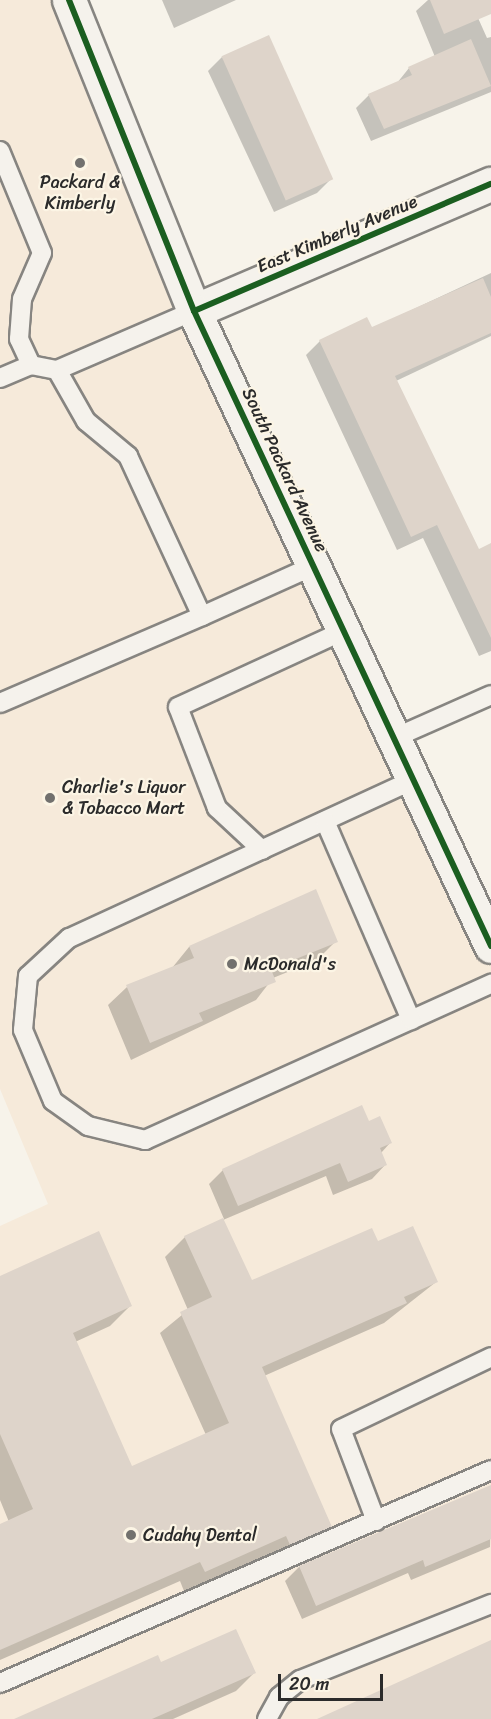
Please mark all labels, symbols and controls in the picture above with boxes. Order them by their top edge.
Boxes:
marker: Packard & Kimberly [73,156,87,170]
place label: Packard & Kimberly [40,172,120,214]
street label: East Kimberly Avenue [253,190,421,278]
street label: South Packard Avenue [237,384,333,556]
place label: Charlie's Liquor & Tobacco Mart [62,777,186,820]
marker: Charlie's Liquor & Tobacco Mart [43,791,57,805]
place label: McDonald's [244,953,336,975]
marker: McDonald's [225,957,239,971]
place label: Cudahy Dental [143,1524,257,1546]
marker: Cudahy Dental [124,1528,138,1542]
scale bar [281,1662,386,1700]
text: 20 m [289,1668,329,1700]

